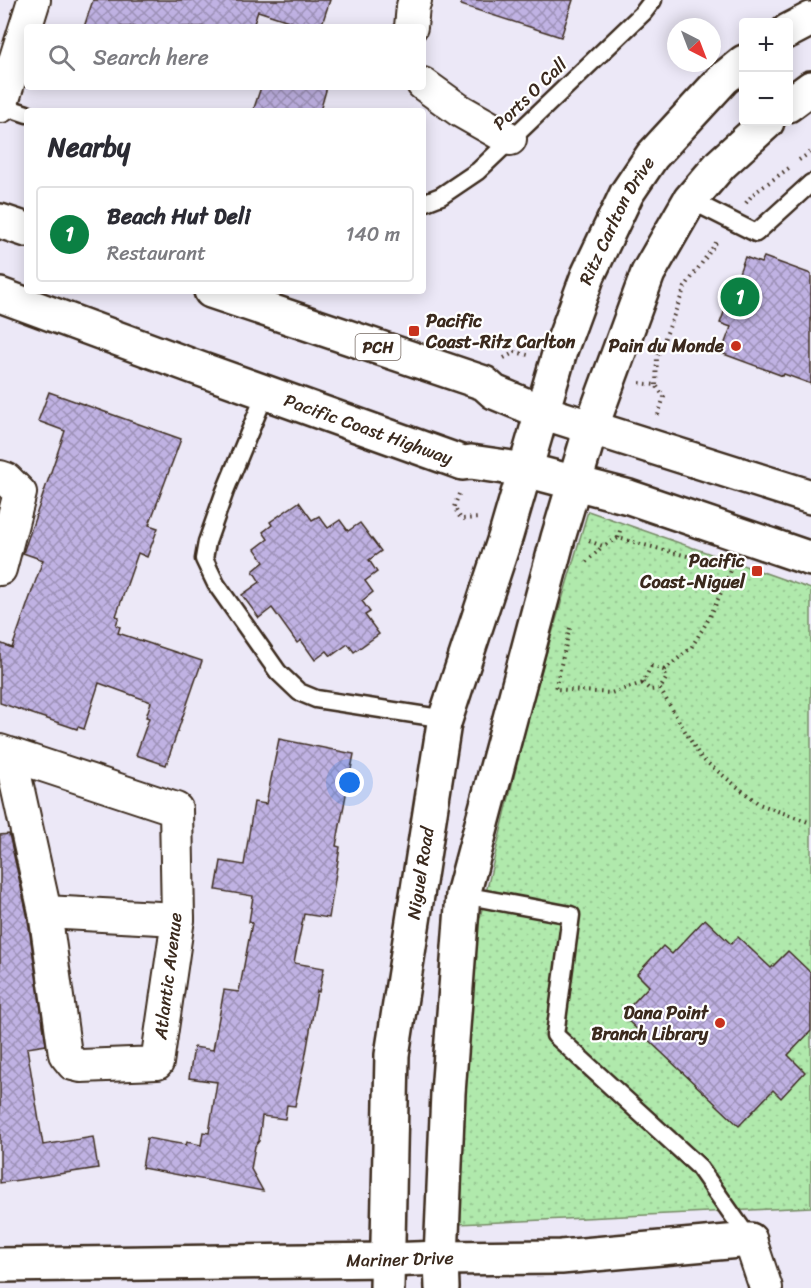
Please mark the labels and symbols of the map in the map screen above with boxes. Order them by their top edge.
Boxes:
north arrow [667,18,721,72]
street label: Ports O Call [485,49,576,138]
street label: Ritz Carlton Drive [570,150,664,289]
pin: 1 [720,274,760,320]
place label: Pacific Coast-Ritz Carlton [425,305,576,358]
marker: Pacific Coast-Ritz Carlton [407,324,421,338]
place label: Pain du Monde [609,330,725,362]
road number: PCH [356,334,400,360]
marker: Pain du Monde [729,339,743,353]
street label: Pacific Coast Highway [280,384,458,474]
place label: Pacific Coast-Niguel [639,545,746,598]
marker: Pacific Coast-Niguel [750,564,764,578]
your location [335,768,364,797]
street label: Niguel Road [397,823,444,922]
street label: Atlantic Avenue [144,911,192,1042]
place label: Dana Point Branch Library [591,997,710,1050]
marker: Dana Point Branch Library [713,1016,727,1030]
street label: Mariner Drive [346,1242,454,1277]

